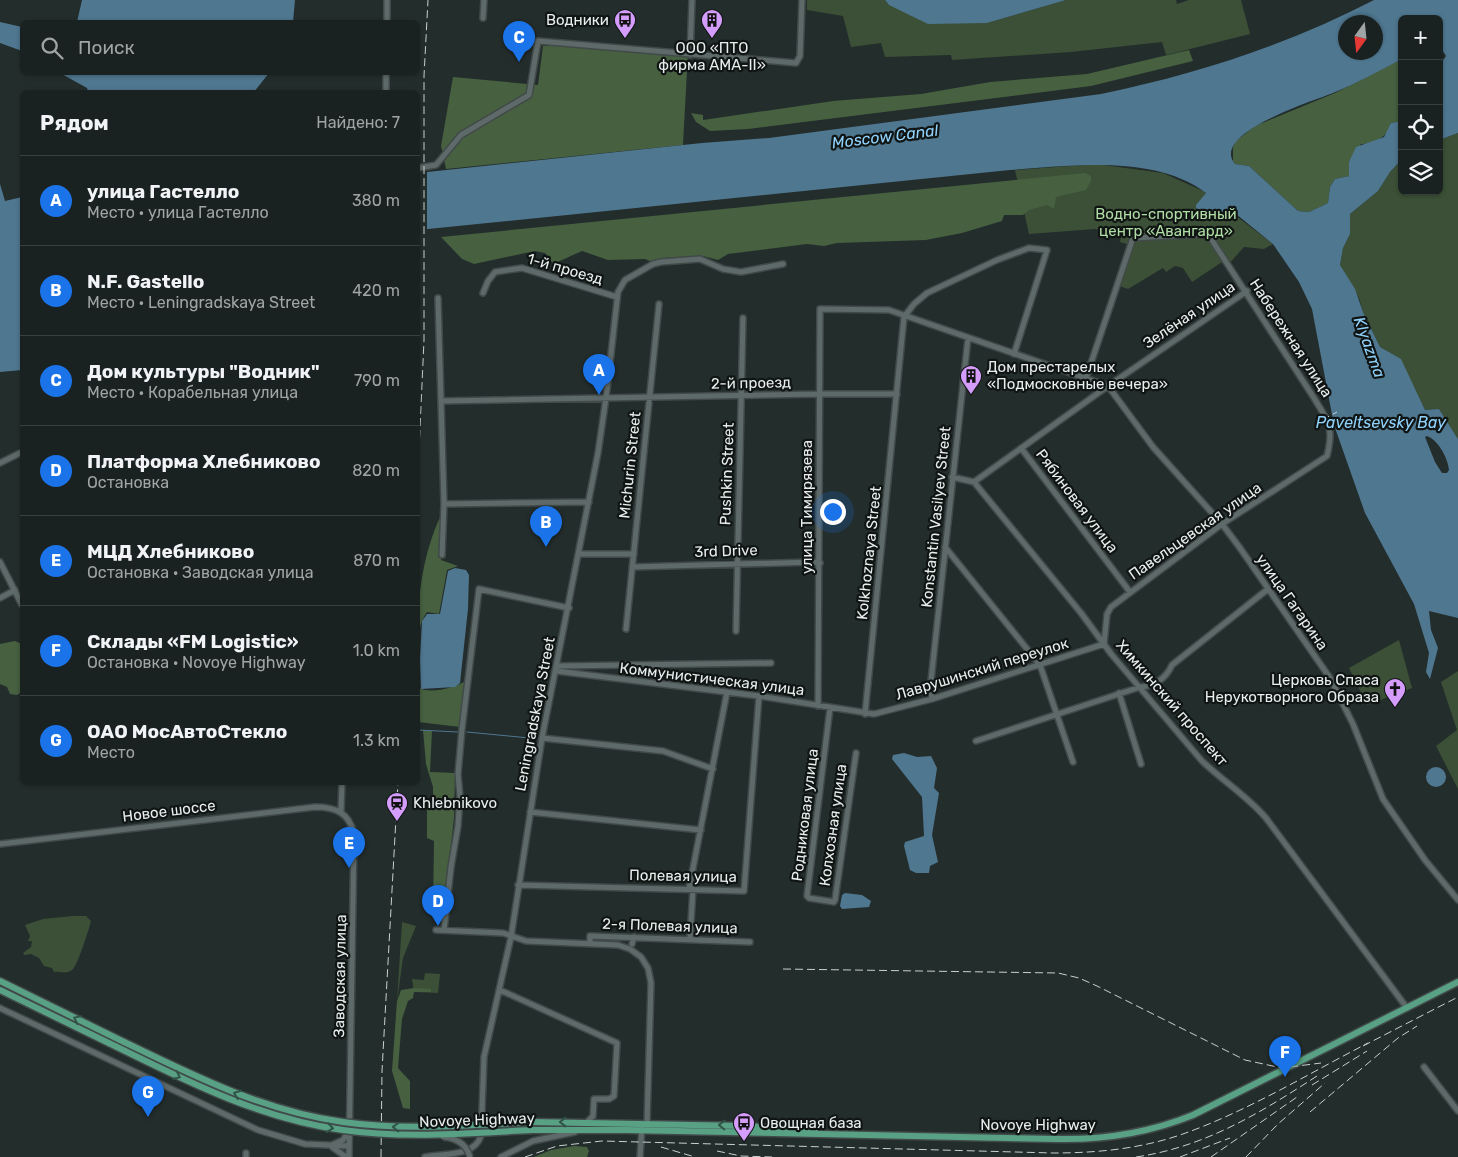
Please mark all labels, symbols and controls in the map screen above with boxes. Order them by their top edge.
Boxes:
bus stop icon: Водники [613,8,637,39]
building icon: ООО «ПТО фирма АМА-II» [700,8,724,39]
place label: Водники [546,11,609,29]
north arrow [1338,15,1383,60]
map controls [1398,15,1443,195]
button: + [1398,15,1443,60]
search box [20,20,420,75]
pin: C [503,21,535,62]
icon: search [38,34,66,62]
text: Поиск [78,36,135,59]
place label: ООО «ПТО фирма АМА-II» [658,39,766,74]
button: − [1398,60,1443,105]
button: locate [1398,105,1443,150]
text: Рядом [40,110,109,135]
text: Найдено: 7 [316,113,400,132]
water label: Moscow Canal [831,120,941,152]
button: layers [1398,150,1443,195]
text: улица Гастелло [87,180,239,203]
text: A [50,191,62,210]
text: 380 m [352,191,400,210]
text: Место · улица Гастелло [87,203,269,222]
park label: Водно-спортивный центр «Авангард» [1095,205,1237,240]
street label: 1-й проезд [525,250,605,288]
text: N.F. Gastello [87,270,204,293]
street label: Набережная улица [1246,275,1336,401]
street label: Зелёная улица [1140,278,1238,352]
text: B [50,281,62,300]
text: 420 m [352,281,400,300]
text: Место · Leningradskaya Street [87,293,315,312]
water label: Klyazma [1350,314,1389,380]
pin: A [583,354,615,395]
place label: Дом престарелых «Подмосковные вечера» [987,358,1168,393]
text: Дом культуры "Водник" [87,360,320,383]
building icon: Дом престарелых «Подмосковные вечера» [959,364,983,395]
text: C [50,371,62,390]
text: 790 m [354,371,400,390]
street label: 2-й проезд [711,373,791,393]
text: Место · Корабельная улица [87,383,298,402]
street label: Michurin Street [615,411,645,519]
water label: Paveltsevsky Bay [1316,413,1447,432]
street label: Pushkin Street [716,422,738,526]
street label: Konstantin Vasilyev Street [918,425,954,609]
street label: улица Тимирязева [798,440,816,574]
street label: Рябиновая улица [1032,446,1122,556]
text: Платформа Хлебниково [87,450,321,473]
text: D [50,461,62,480]
text: 820 m [352,461,400,480]
text: Остановка [87,473,169,492]
street label: Павельцевская улица [1125,478,1265,584]
street label: Kolkhoznaya Street [853,485,885,621]
your location [820,499,846,525]
pin: B [530,506,562,547]
text: МЦД Хлебниково [87,540,254,563]
street label: 3rd Drive [694,541,758,561]
street label: улица Гагарина [1252,550,1332,654]
text: E [51,551,61,570]
text: 870 m [353,551,400,570]
text: Остановка · Заводская улица [87,563,314,582]
text: Склады «FM Logistic» [87,630,299,653]
street label: Лаврушинский переулок [893,634,1071,704]
street label: Leningradskaya Street [511,635,559,793]
street label: Химкинский проспект [1112,636,1232,770]
text: F [51,641,61,660]
text: 1.0 km [353,641,400,660]
text: Остановка · Novoye Highway [87,653,306,672]
street label: Коммунистическая улица [619,659,805,699]
place label: Церковь Спаса Нерукотворного Образа [1205,671,1379,706]
church icon: Церковь Спаса Нерукотворного Образа [1383,677,1407,708]
text: ОАО МосАвтоСтекло [87,720,287,743]
text: G [50,731,62,750]
text: 1.3 km [353,731,400,750]
text: Место [87,743,135,762]
street label: Родниковая улица [788,748,822,882]
street label: Колхозная улица [816,763,850,887]
station icon: Khlebnikovo [385,791,409,822]
place label: Khlebnikovo [413,794,497,812]
street label: Новое шоссе [121,796,217,826]
pin: E [333,827,365,868]
street label: Полевая улица [629,866,737,886]
pin: D [422,885,454,926]
street label: Заводская улица [330,914,350,1038]
street label: 2-я Полевая улица [602,915,738,937]
one-way arrow [73,1015,82,1025]
pin: F [1269,1036,1301,1077]
one-way arrow [171,1070,180,1080]
pin: G [132,1076,164,1117]
one-way arrow [233,1090,242,1101]
street label: Novoye Highway [419,1109,535,1131]
bus stop icon: Овощная база [732,1111,756,1142]
place label: Овощная база [760,1114,862,1132]
street label: Novoye Highway [980,1116,1096,1134]
one-way arrow [559,1117,566,1127]
one-way arrow [718,1120,726,1130]
one-way arrow [391,1121,399,1132]
one-way arrow [326,1122,334,1132]

